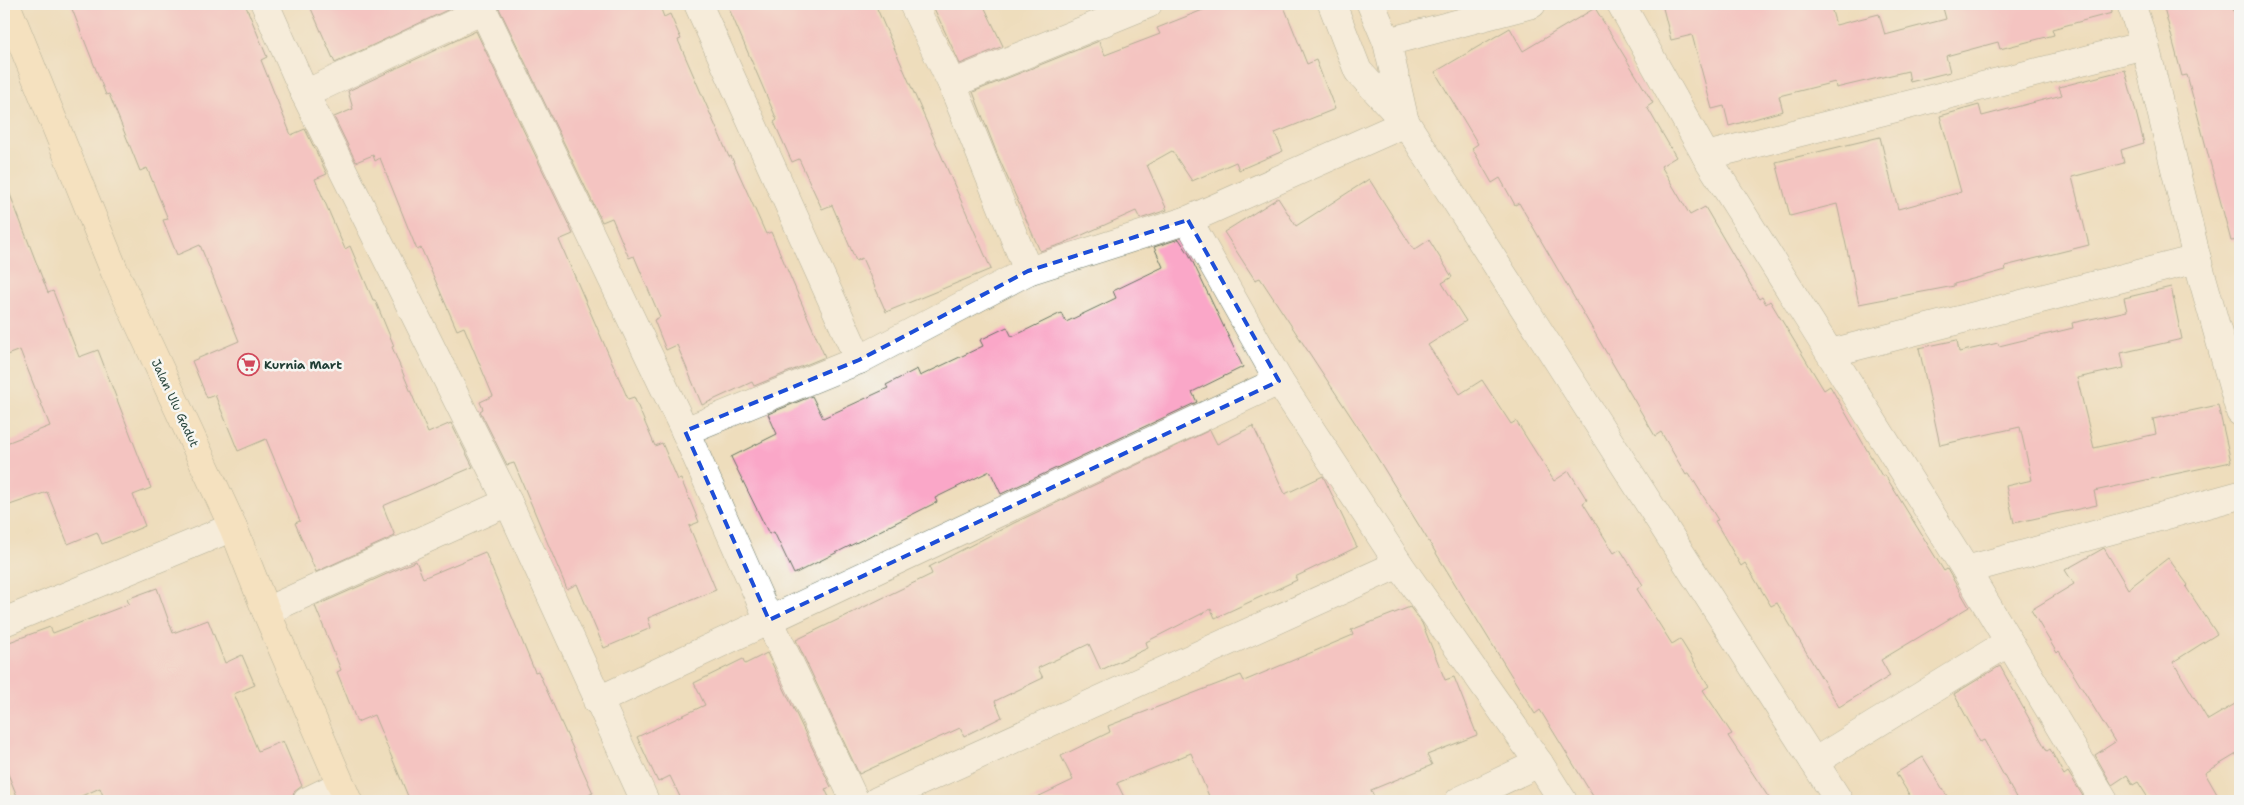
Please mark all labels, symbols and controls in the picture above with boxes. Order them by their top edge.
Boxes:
supermarket icon: Kurnia Mart [236,353,260,377]
street label: Jalan Ulu Gadut [148,356,202,450]
place label: Kurnia Mart [264,357,342,373]

